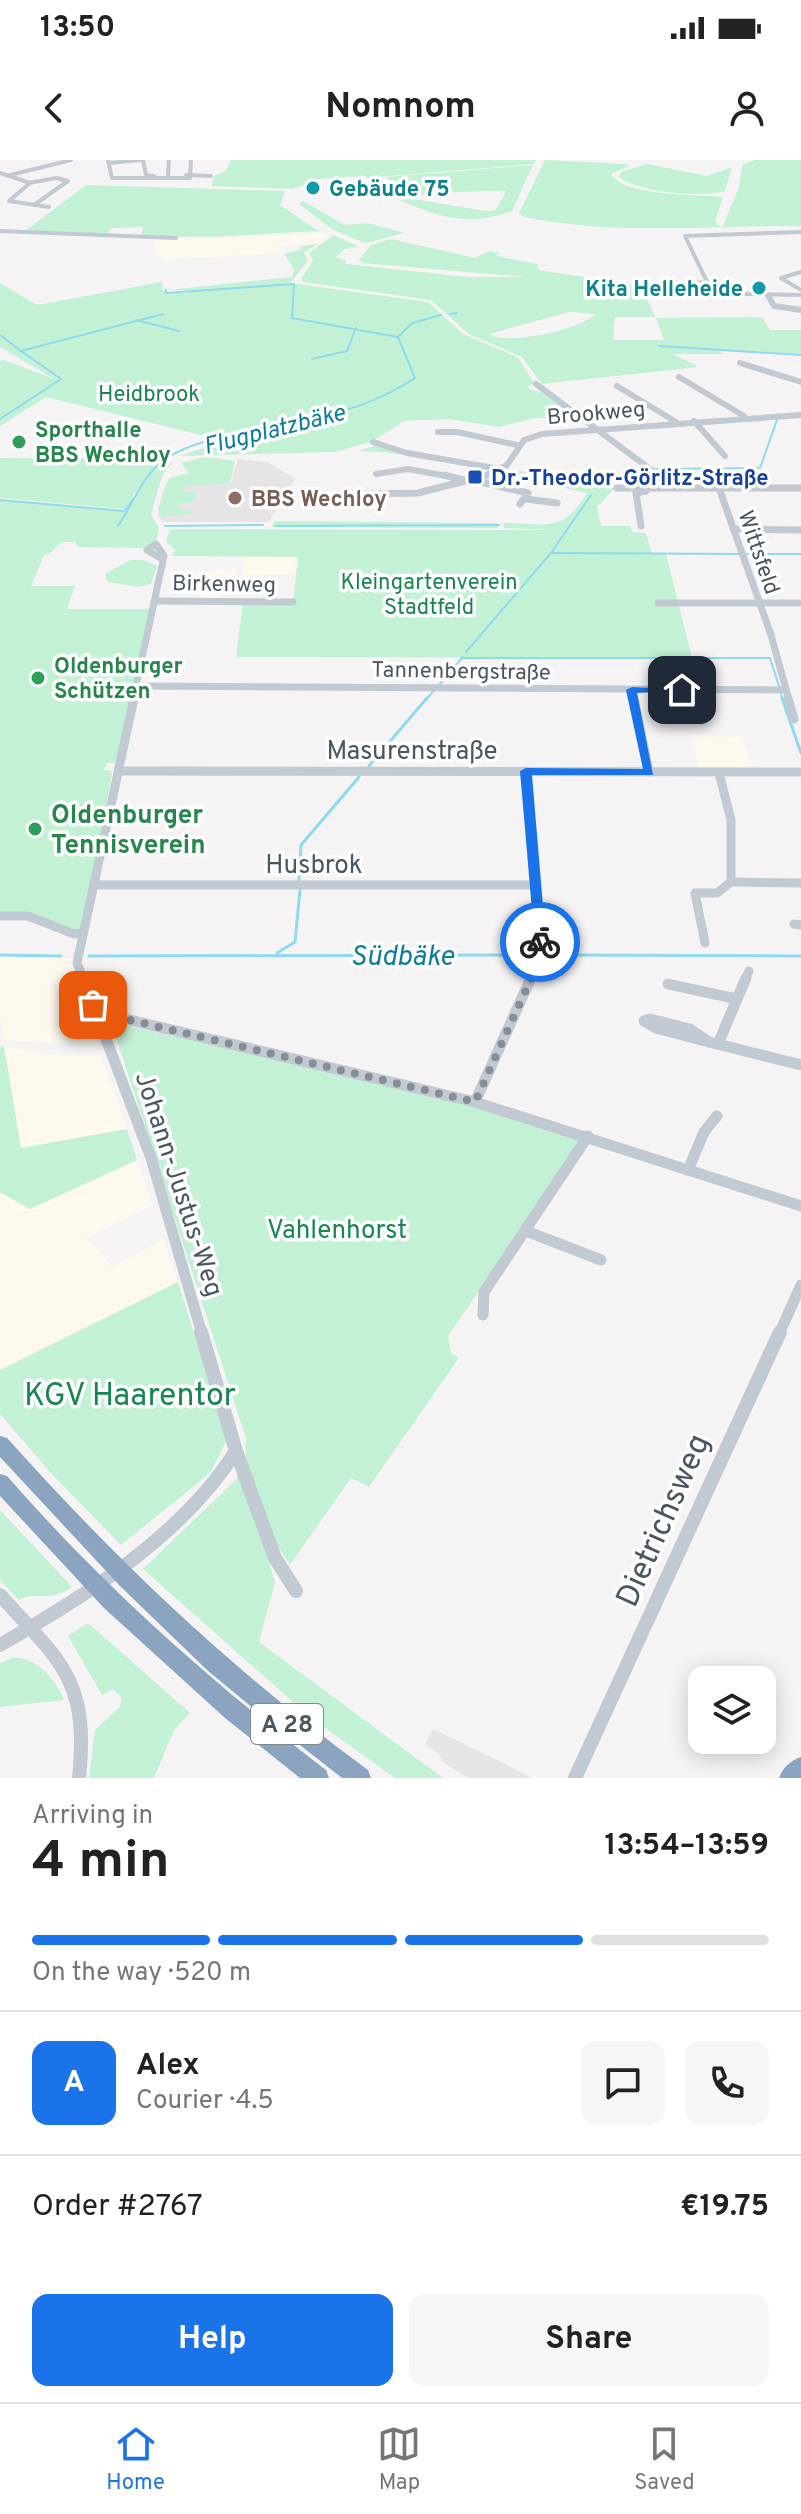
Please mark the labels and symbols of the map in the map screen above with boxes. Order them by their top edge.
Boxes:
place label: Gebäude 75 [329,177,450,204]
marker: Gebäude 75 [304,179,322,197]
place label: Kita Helleheide [585,277,743,304]
marker: Kita Helleheide [750,279,768,297]
park label: Heidbrook [98,382,200,409]
street label: Brookweg [546,397,647,432]
water label: Flugplatzbäke [201,399,349,463]
place label: Sporthalle BBS Wechloy [35,418,171,470]
marker: Sporthalle BBS Wechloy [10,433,28,451]
place label: Dr.-Theodor-Görlitz-Straße [491,466,769,493]
marker: Dr.-Theodor-Görlitz-Straße [466,468,484,486]
place label: BBS Wechloy [251,487,387,514]
marker: BBS Wechloy [226,489,244,507]
street label: Wittsfeld [731,507,785,598]
park label: Kleingartenverein Stadtfeld [340,570,518,622]
street label: Birkenweg [172,571,276,600]
place label: Oldenburger Schützen [54,654,183,706]
pin [648,656,716,724]
street label: Tannenbergstraße [371,657,551,688]
marker: Oldenburger Schützen [29,669,47,687]
street label: Masurenstraße [326,736,498,769]
place label: Oldenburger Tennisverein [51,800,206,863]
marker: Oldenburger Tennisverein [26,820,44,838]
street label: Husbrok [265,850,363,883]
courier [500,902,580,982]
water label: Südbäke [350,940,454,976]
pin [59,971,127,1039]
street label: Johann-Justus-Weg [126,1068,230,1301]
park label: Vahlenhorst [267,1215,407,1248]
park label: KGV Haarentor [24,1377,236,1417]
street label: Dietrichsweg [609,1429,721,1614]
road number: A 28 [251,1704,323,1744]

